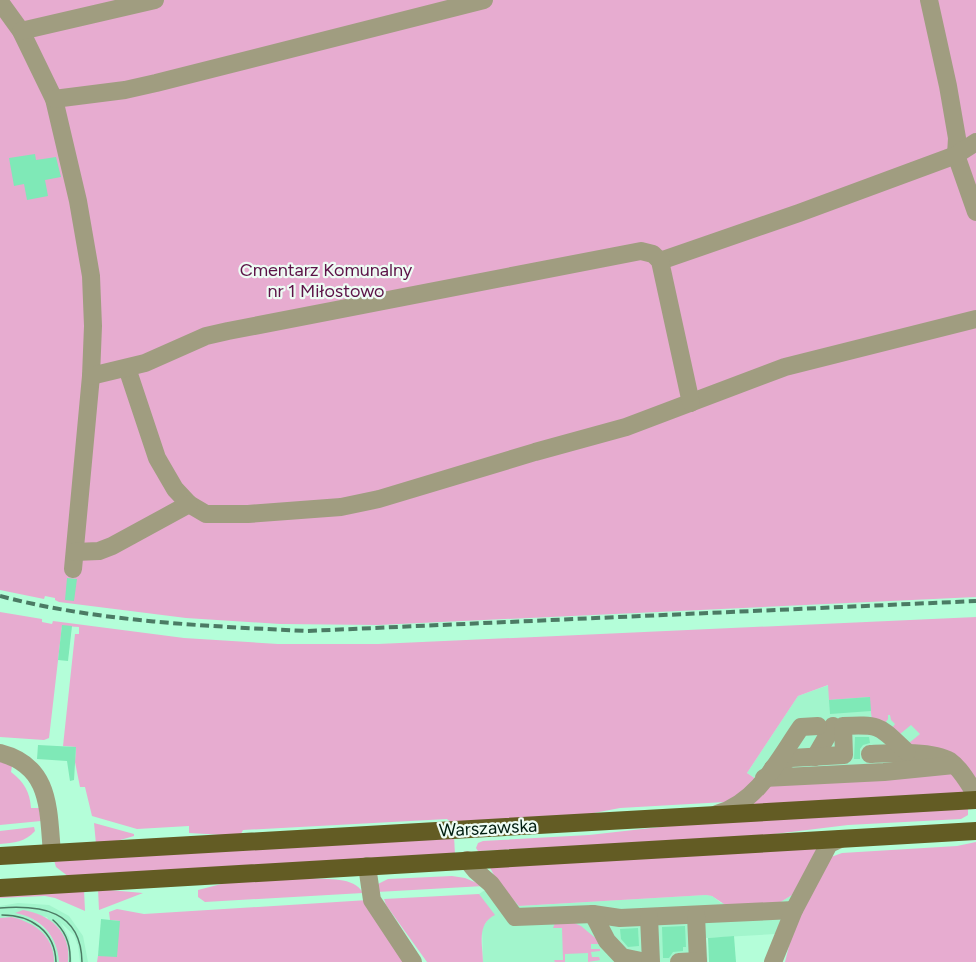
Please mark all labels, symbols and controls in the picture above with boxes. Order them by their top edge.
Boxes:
park label: Cmentarz Komunalny nr 1 Miłostowo [240,259,413,302]
street label: Warszawska [438,814,538,842]

